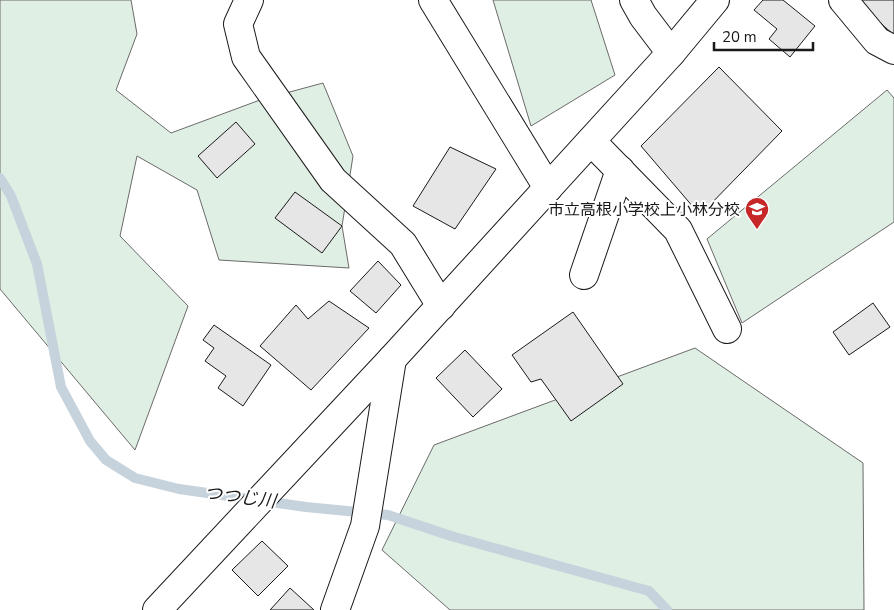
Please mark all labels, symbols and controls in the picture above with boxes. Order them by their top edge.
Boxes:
scale bar [714,20,813,52]
text: 20 m [722,27,757,47]
school or university icon: 市立高根小学校上小林分校 [744,196,770,230]
place label: 市立高根小学校上小林分校 [548,199,740,221]
water label: つつじ川 [203,481,279,514]

